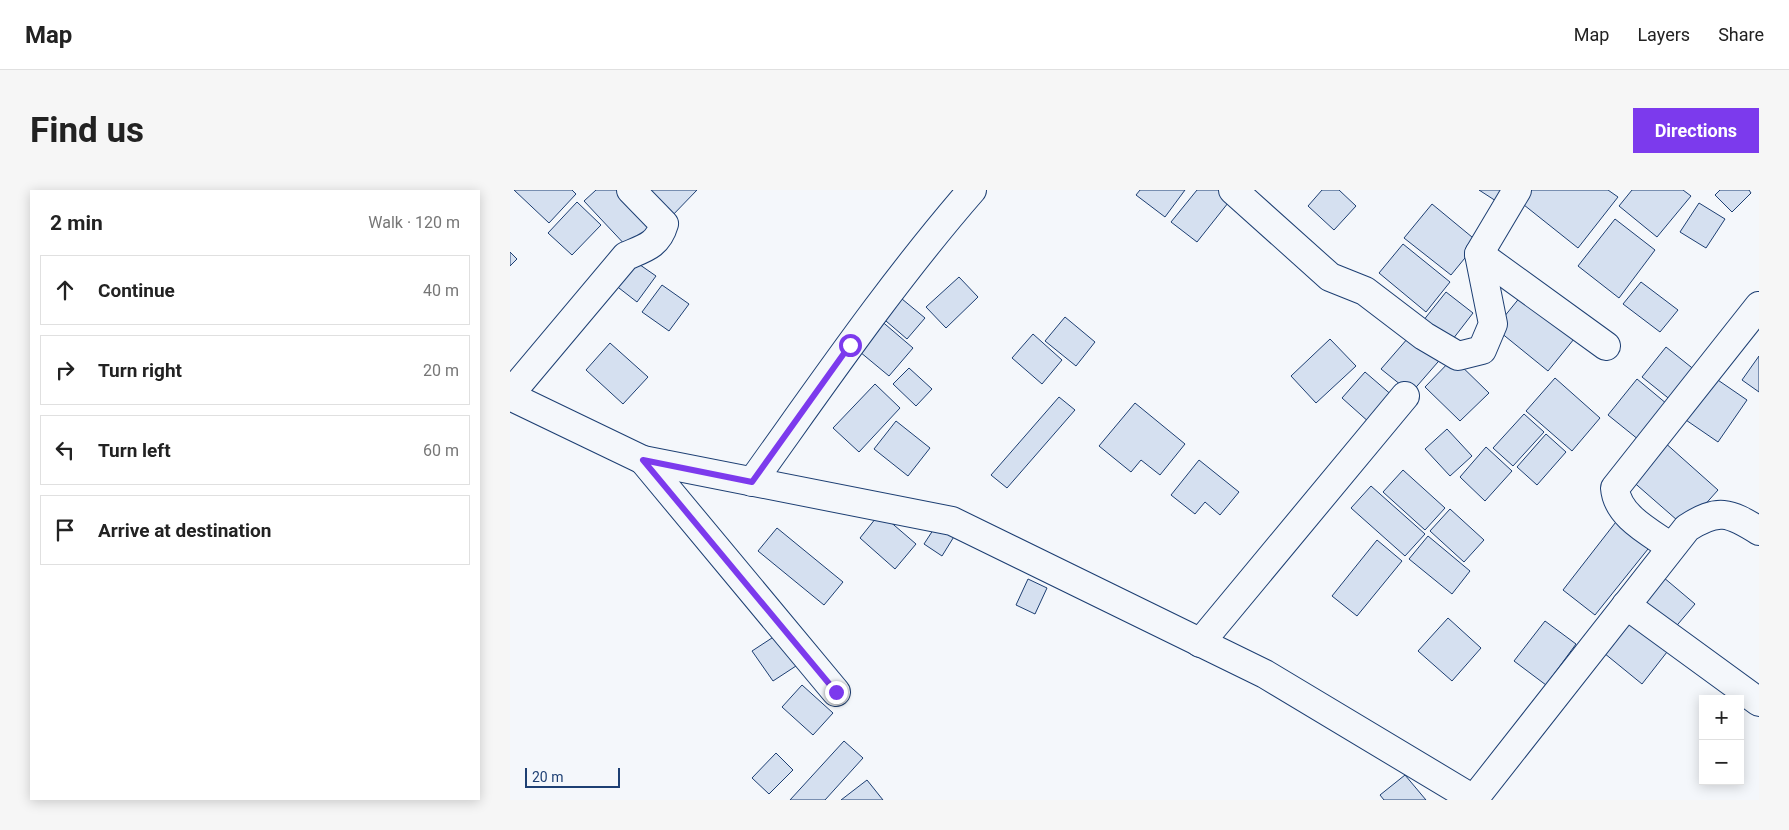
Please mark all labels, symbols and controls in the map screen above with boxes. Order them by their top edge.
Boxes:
text: Map [25,21,72,49]
text: Map [1574,24,1609,45]
text: Layers [1637,24,1690,45]
text: Share [1718,24,1764,45]
button: Directions [1633,108,1759,153]
text: Find us [30,110,144,151]
text: 2 min [50,211,103,235]
text: Walk · 120 m [368,213,460,232]
icon: ahead [51,276,79,304]
text: Continue [98,279,175,302]
text: 40 m [423,281,459,300]
route start [839,334,862,357]
icon: right [51,356,79,384]
text: Turn right [98,359,182,382]
text: 20 m [423,361,459,380]
icon: left [51,436,79,464]
text: Turn left [98,439,171,462]
text: 60 m [423,441,459,460]
icon: arrive [51,516,79,544]
text: Arrive at destination [98,519,271,542]
route end [825,681,848,704]
map controls [1699,695,1744,785]
button: + [1699,695,1744,740]
button: − [1699,740,1744,785]
scale bar [525,765,620,788]
text: 20 m [532,769,564,785]

